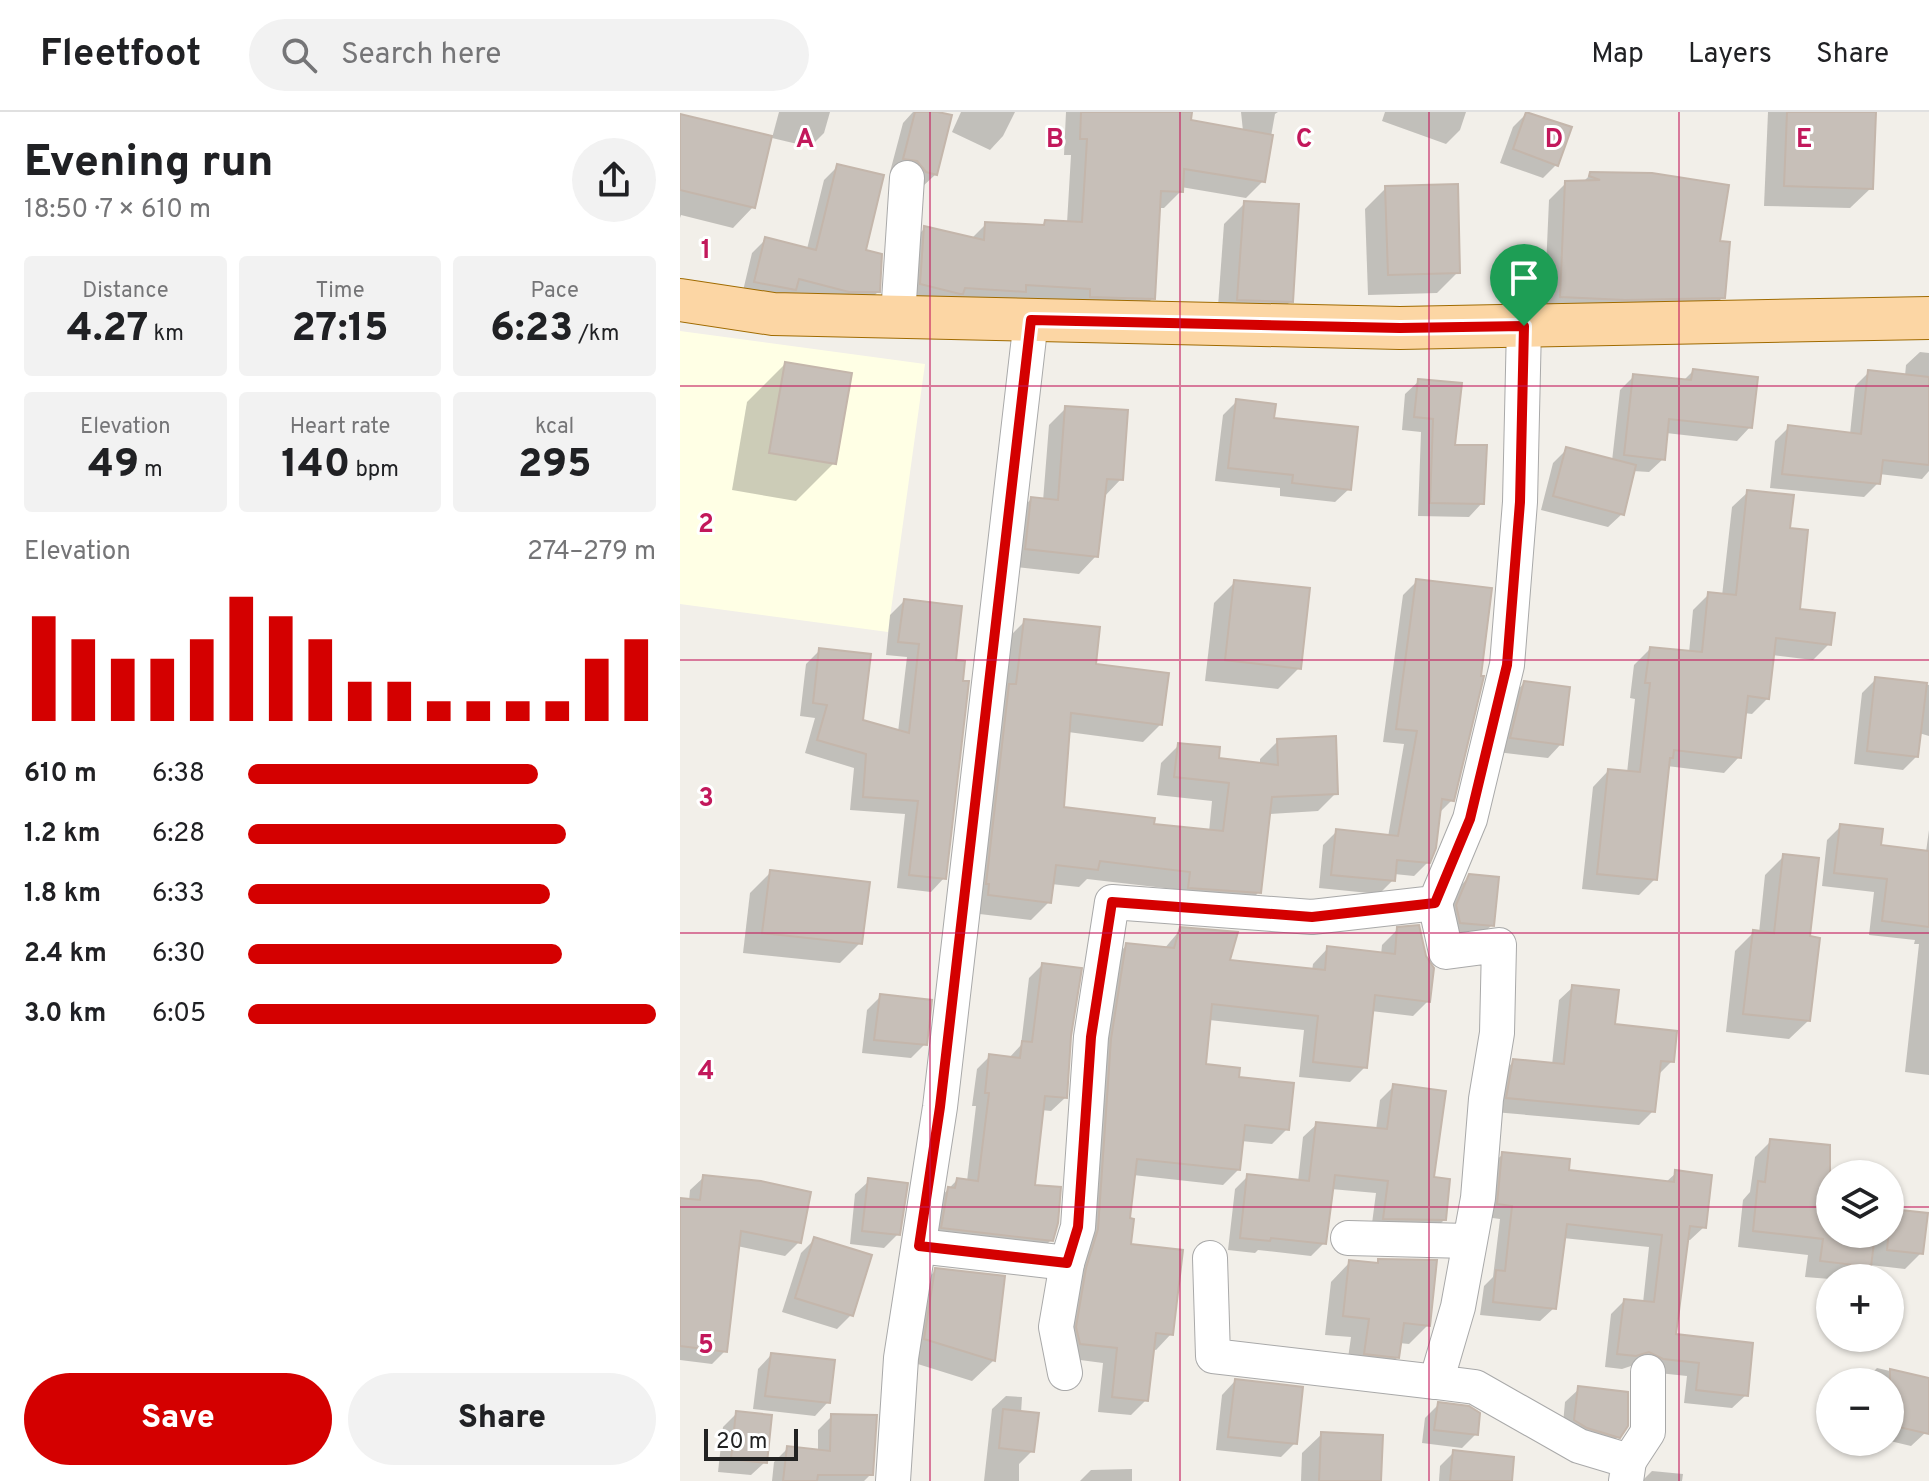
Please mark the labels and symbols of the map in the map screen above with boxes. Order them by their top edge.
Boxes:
text: A [796,124,814,157]
text: B [1046,124,1064,157]
text: C [1296,124,1312,157]
text: D [1545,124,1563,157]
text: E [1796,124,1812,157]
text: 1 [701,235,711,268]
pin [1490,244,1558,326]
text: 2 [698,509,714,542]
text: 3 [698,783,714,816]
text: 4 [698,1056,714,1089]
text: 5 [698,1330,714,1363]
scale bar [704,1425,798,1461]

